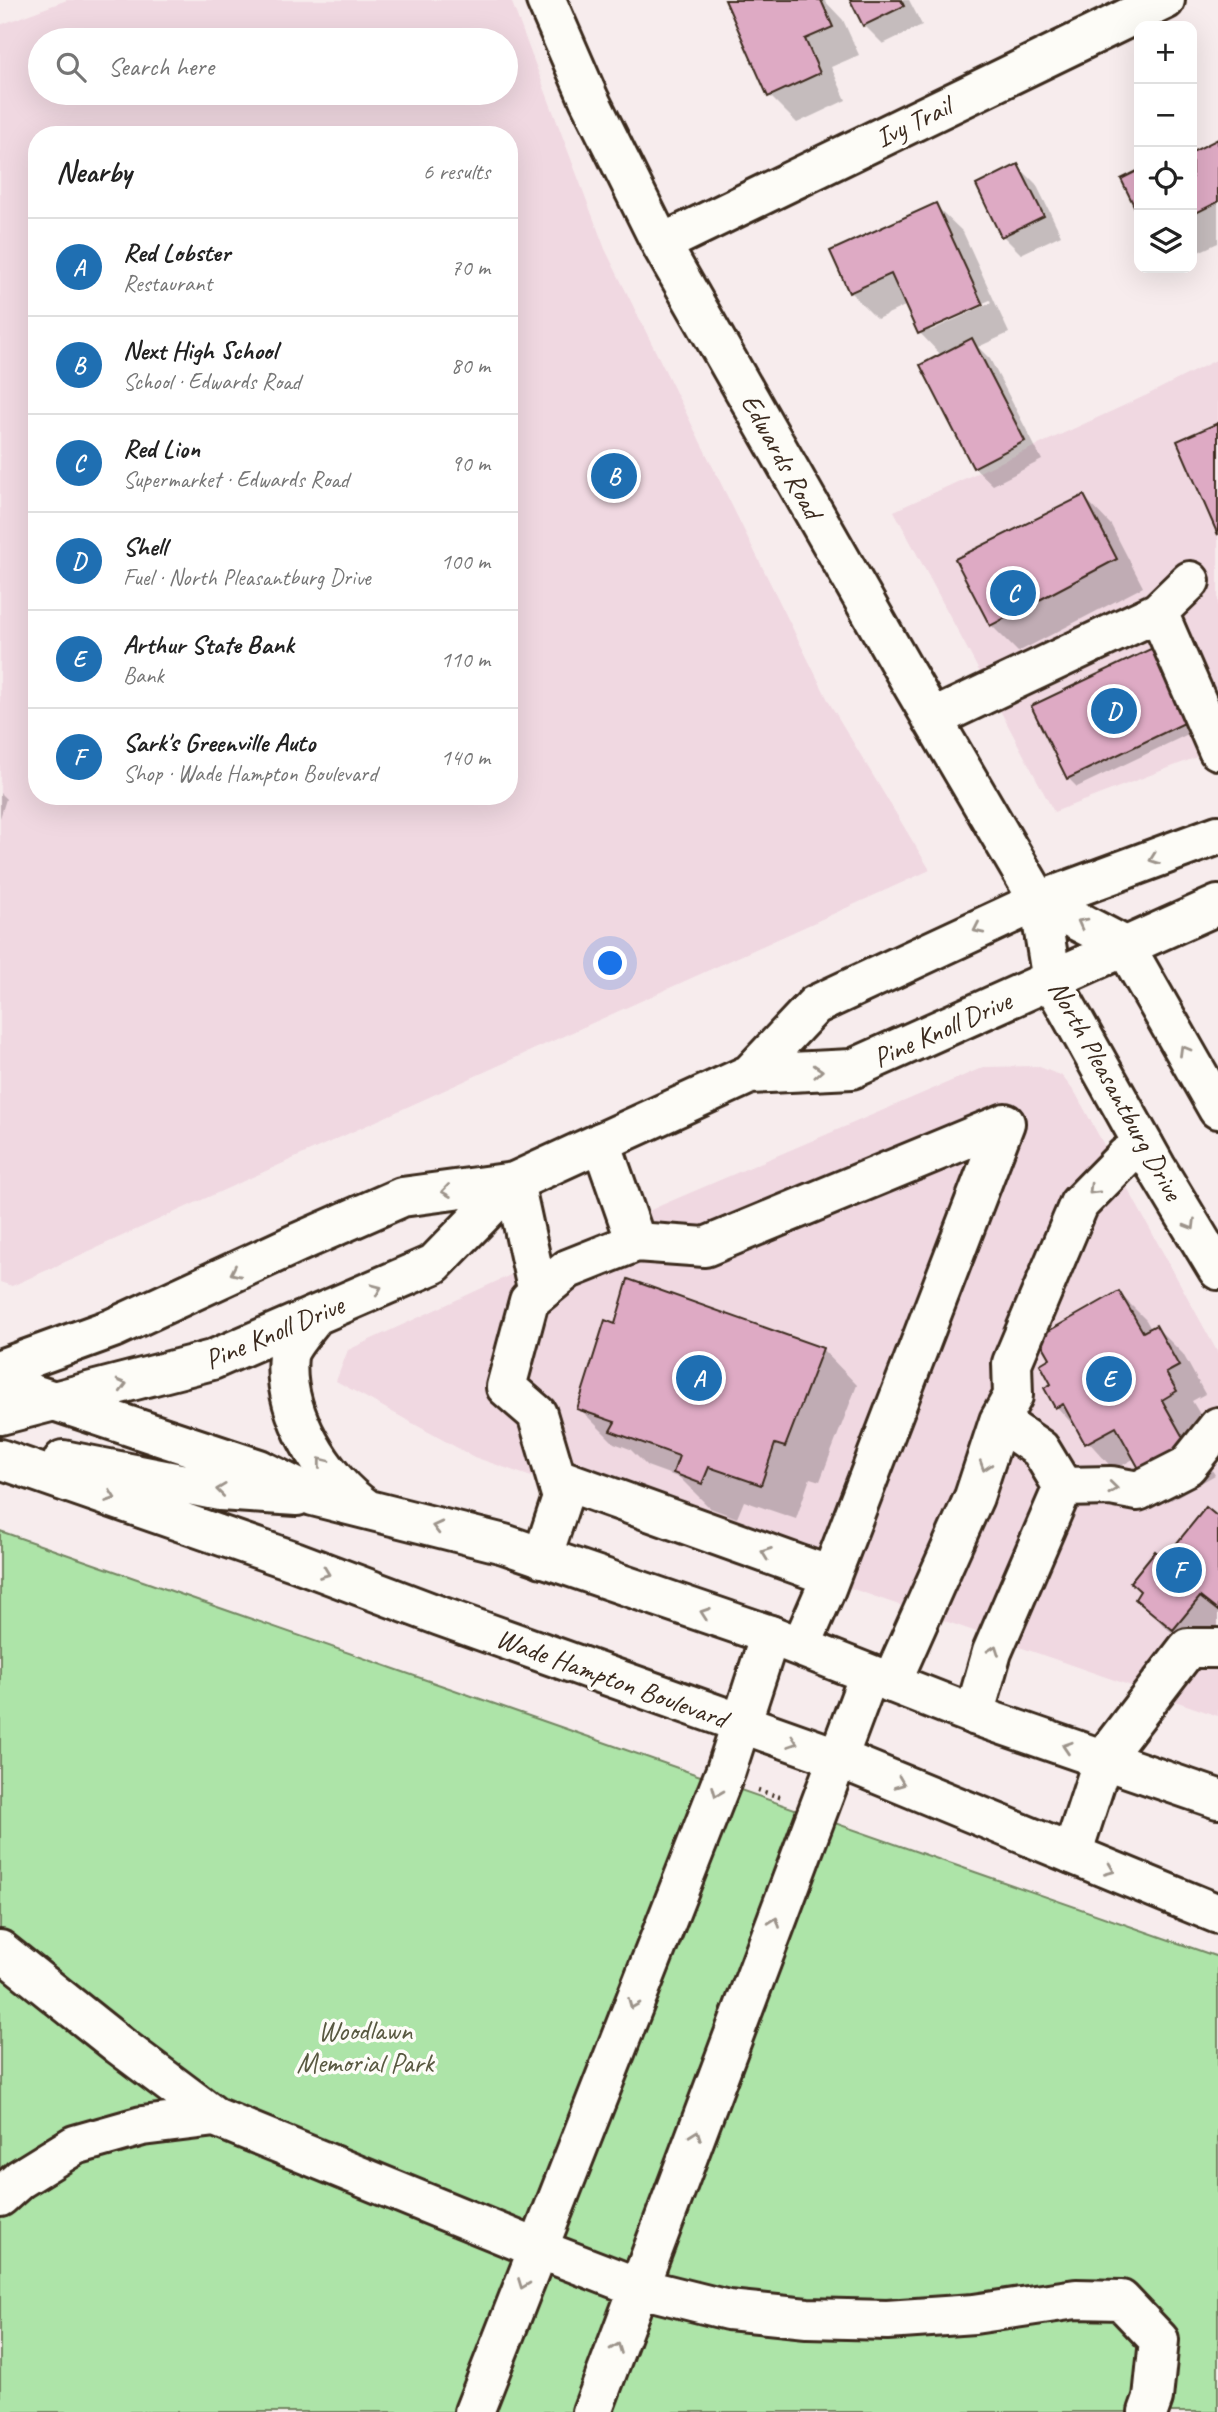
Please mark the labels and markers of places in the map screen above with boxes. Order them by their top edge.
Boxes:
pin: B [591,450,637,502]
pin: C [990,567,1036,619]
pin: D [1091,685,1137,737]
pin: A [676,1352,722,1404]
pin: E [1086,1353,1132,1405]
pin: F [1156,1544,1202,1596]

